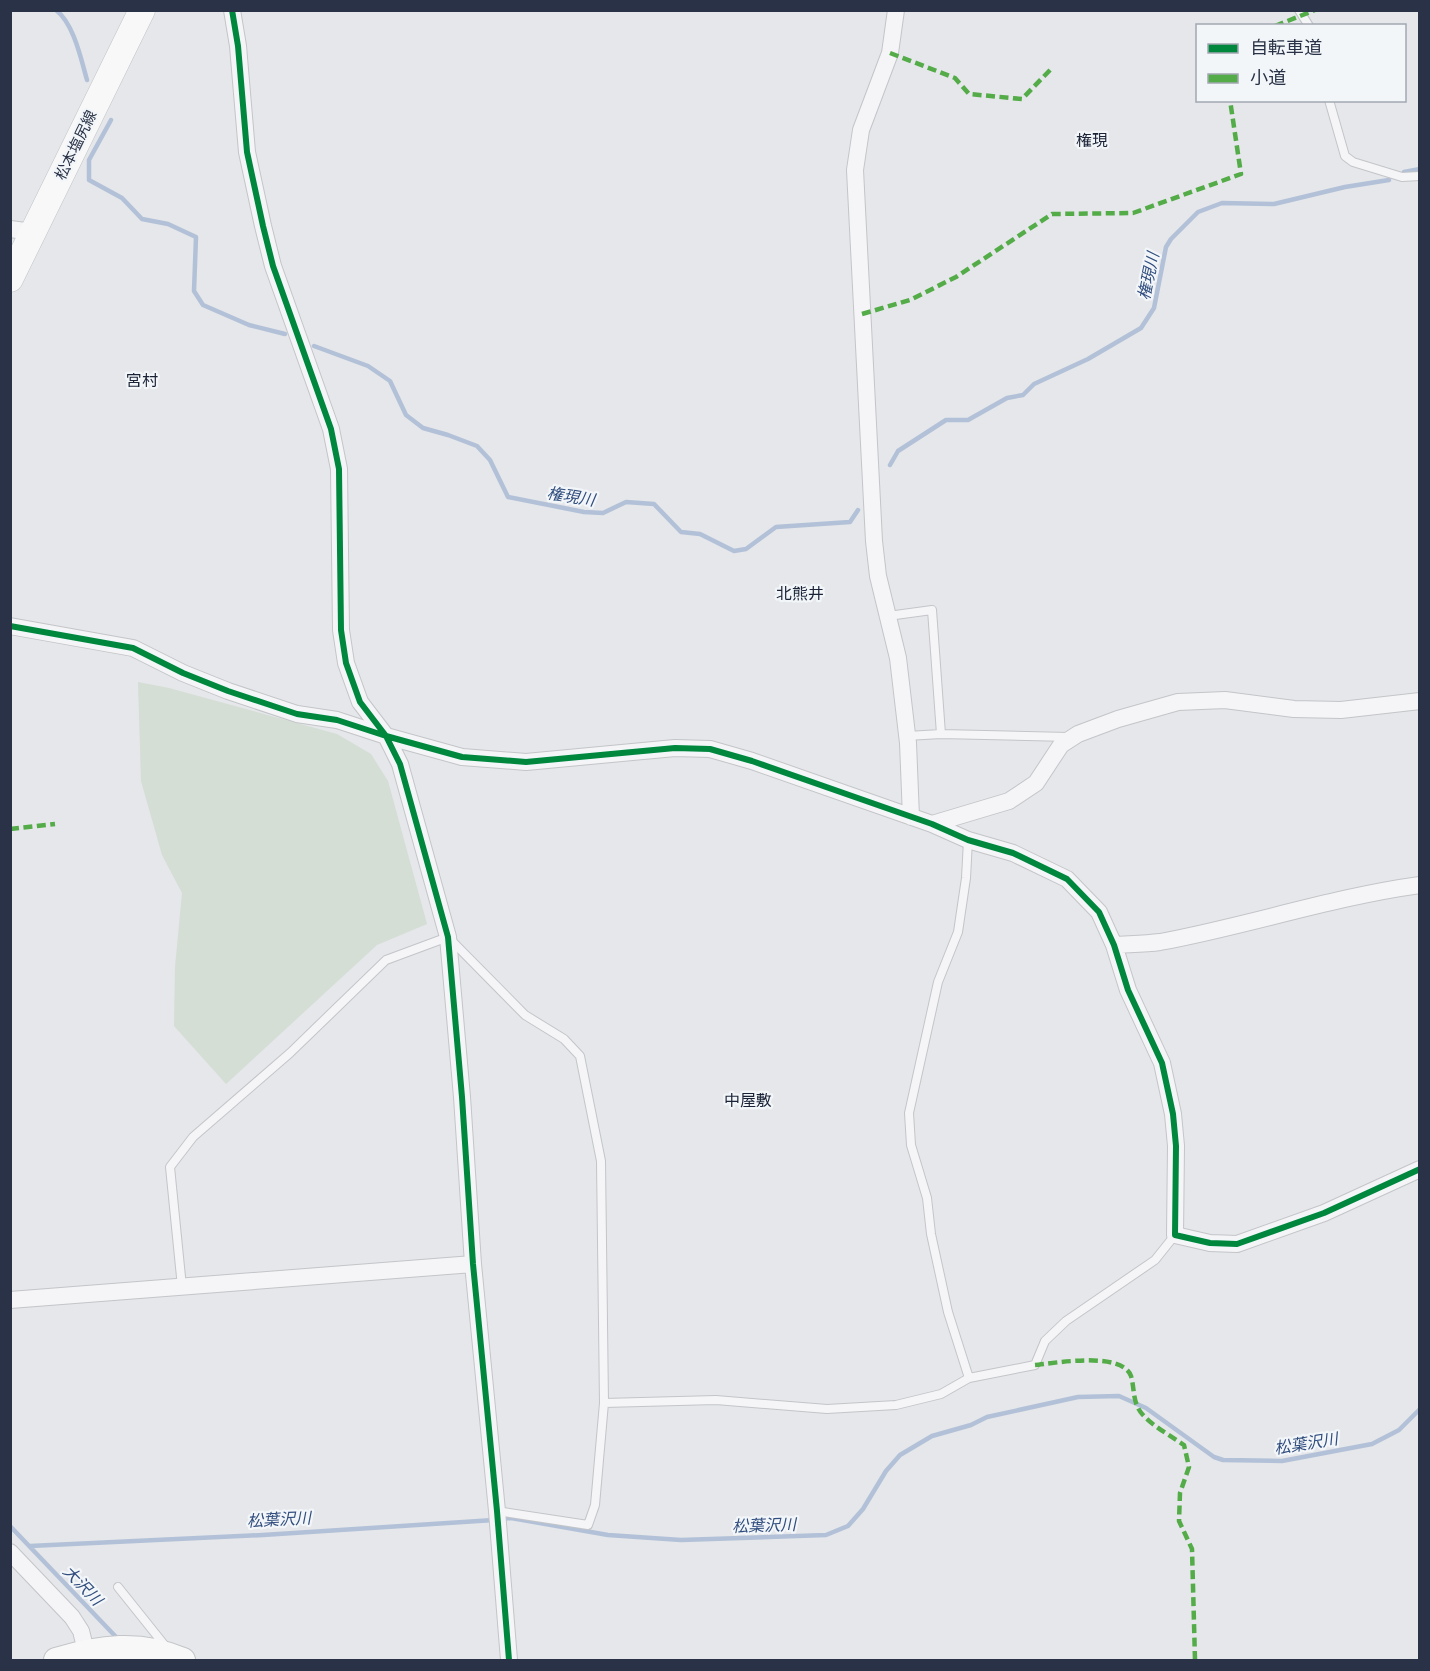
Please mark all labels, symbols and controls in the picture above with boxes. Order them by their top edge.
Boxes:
legend [1196,24,1406,102]
text: 自転車道 [1250,35,1322,60]
text: 小道 [1250,65,1286,90]
street label: 松本塩尻線 [50,106,101,183]
district label: 権現 [1076,129,1108,152]
water label: 権現川 [1132,248,1165,302]
district label: 宮村 [126,369,158,392]
water label: 権現川 [545,481,598,512]
district label: 北熊井 [776,582,824,605]
district label: 中屋敷 [724,1089,772,1112]
water label: 松葉沢川 [1273,1427,1341,1460]
water label: 松葉沢川 [246,1506,314,1533]
water label: 松葉沢川 [732,1513,798,1538]
water label: 大沢川 [58,1560,109,1612]

